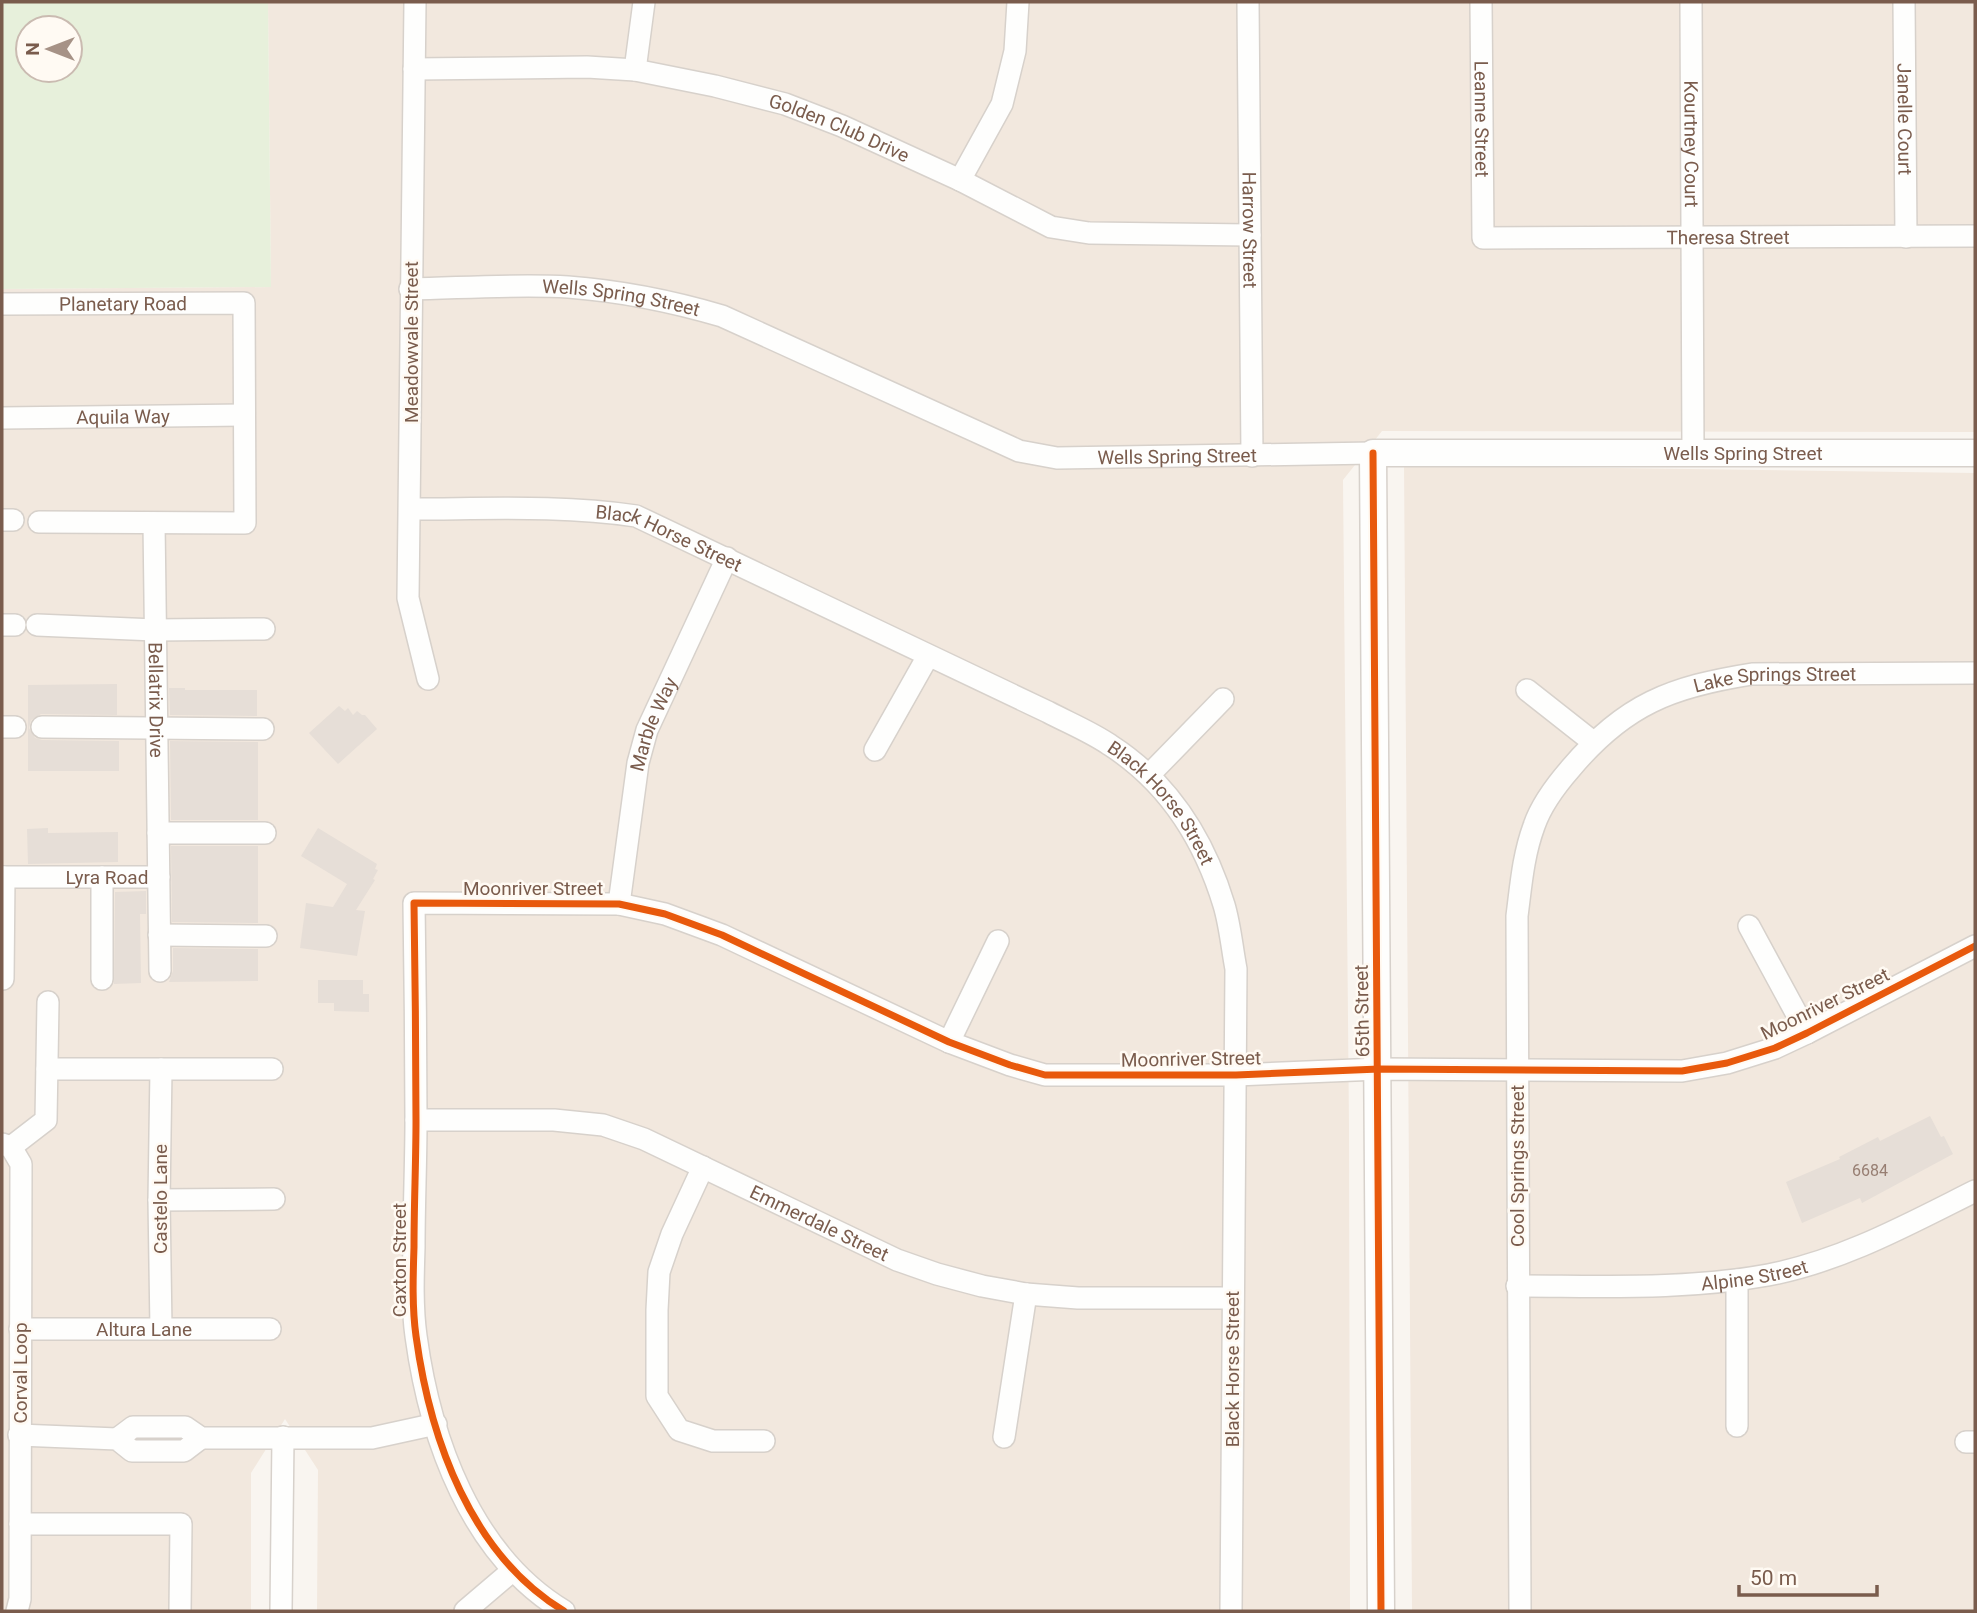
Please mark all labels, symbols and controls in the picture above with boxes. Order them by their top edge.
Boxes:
north arrow [14,14,84,84]
text: N [21,42,44,56]
street label: Leanne Street [1470,61,1494,177]
street label: Janelle Court [1893,63,1917,175]
street label: Kourtney Court [1680,80,1703,208]
street label: Golden Club Drive [767,89,913,167]
street label: Harrow Street [1238,172,1262,288]
street label: Theresa Street [1666,225,1790,249]
street label: Meadowvale Street [400,261,423,423]
street label: Wells Spring Street [542,275,702,321]
street label: Planetary Road [59,292,187,315]
street label: Aquila Way [76,404,170,429]
street label: Wells Spring Street [1663,442,1823,465]
street label: Wells Spring Street [1097,443,1257,469]
street label: Black Horse Street [595,500,746,576]
street label: Bellatrix Drive [144,642,169,758]
street label: Lake Springs Street [1691,662,1856,697]
street label: Marble Way [625,673,682,774]
street label: Black Horse Street [1103,735,1219,868]
street label: Lyra Road [66,866,148,889]
street label: Moonriver Street [463,877,603,900]
street label: Moonriver Street [1757,963,1893,1045]
street label: 65th Street [1350,964,1374,1058]
street label: Moonriver Street [1121,1046,1261,1072]
street label: Cool Springs Street [1506,1085,1529,1247]
street label: Castelo Lane [149,1144,172,1254]
house number: 6684 [1852,1161,1888,1180]
street label: Emmerdale Street [746,1180,893,1266]
street label: Caxton Street [388,1203,411,1317]
street label: Alpine Street [1700,1254,1810,1295]
street label: Black Horse Street [1221,1291,1244,1447]
street label: Altura Lane [96,1318,192,1341]
street label: Corval Loop [9,1322,32,1424]
scale bar [1739,1554,1877,1598]
text: 50 m [1750,1566,1797,1590]

